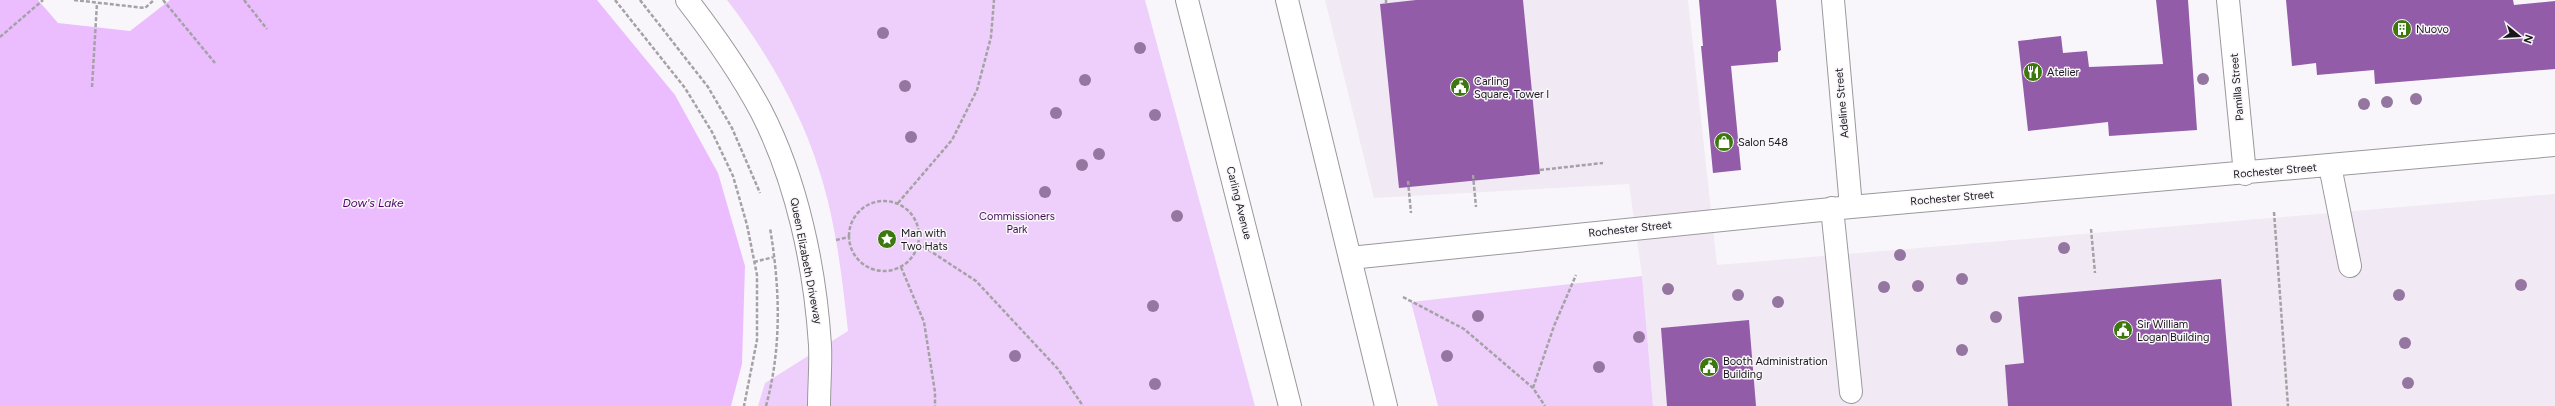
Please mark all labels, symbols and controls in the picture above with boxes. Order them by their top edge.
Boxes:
north arrow [2499,16,2539,56]
building icon: Nuovo [2391,18,2413,40]
place label: Nuovo [2416,23,2449,36]
text: N [2521,33,2536,45]
street label: Pamilla Street [2228,53,2246,121]
restaurant icon: Atelier [2022,61,2044,83]
place label: Atelier [2047,66,2080,79]
street label: Adeline Street [1832,67,1852,139]
place label: Carling Square, Tower I [1474,75,1549,101]
public building icon: Carling Square, Tower I [1449,76,1471,98]
shop icon: Salon 548 [1713,131,1735,153]
place label: Salon 548 [1738,136,1788,149]
street label: Rochester Street [2233,161,2317,181]
street label: Carling Avenue [1224,165,1254,241]
street label: Rochester Street [1910,188,1994,208]
water label: Dow's Lake [342,196,404,210]
street label: Queen Elizabeth Driveway [787,197,825,326]
park label: Commissioners Park [979,210,1055,236]
street label: Rochester Street [1588,218,1672,240]
place label: Man with Two Hats [901,227,948,253]
place icon: Man with Two Hats [876,228,898,250]
place label: Sir William Logan Building [2137,318,2209,344]
public building icon: Sir William Logan Building [2112,319,2134,341]
place label: Booth Administration Building [1723,355,1828,381]
public building icon: Booth Administration Building [1698,356,1720,378]

